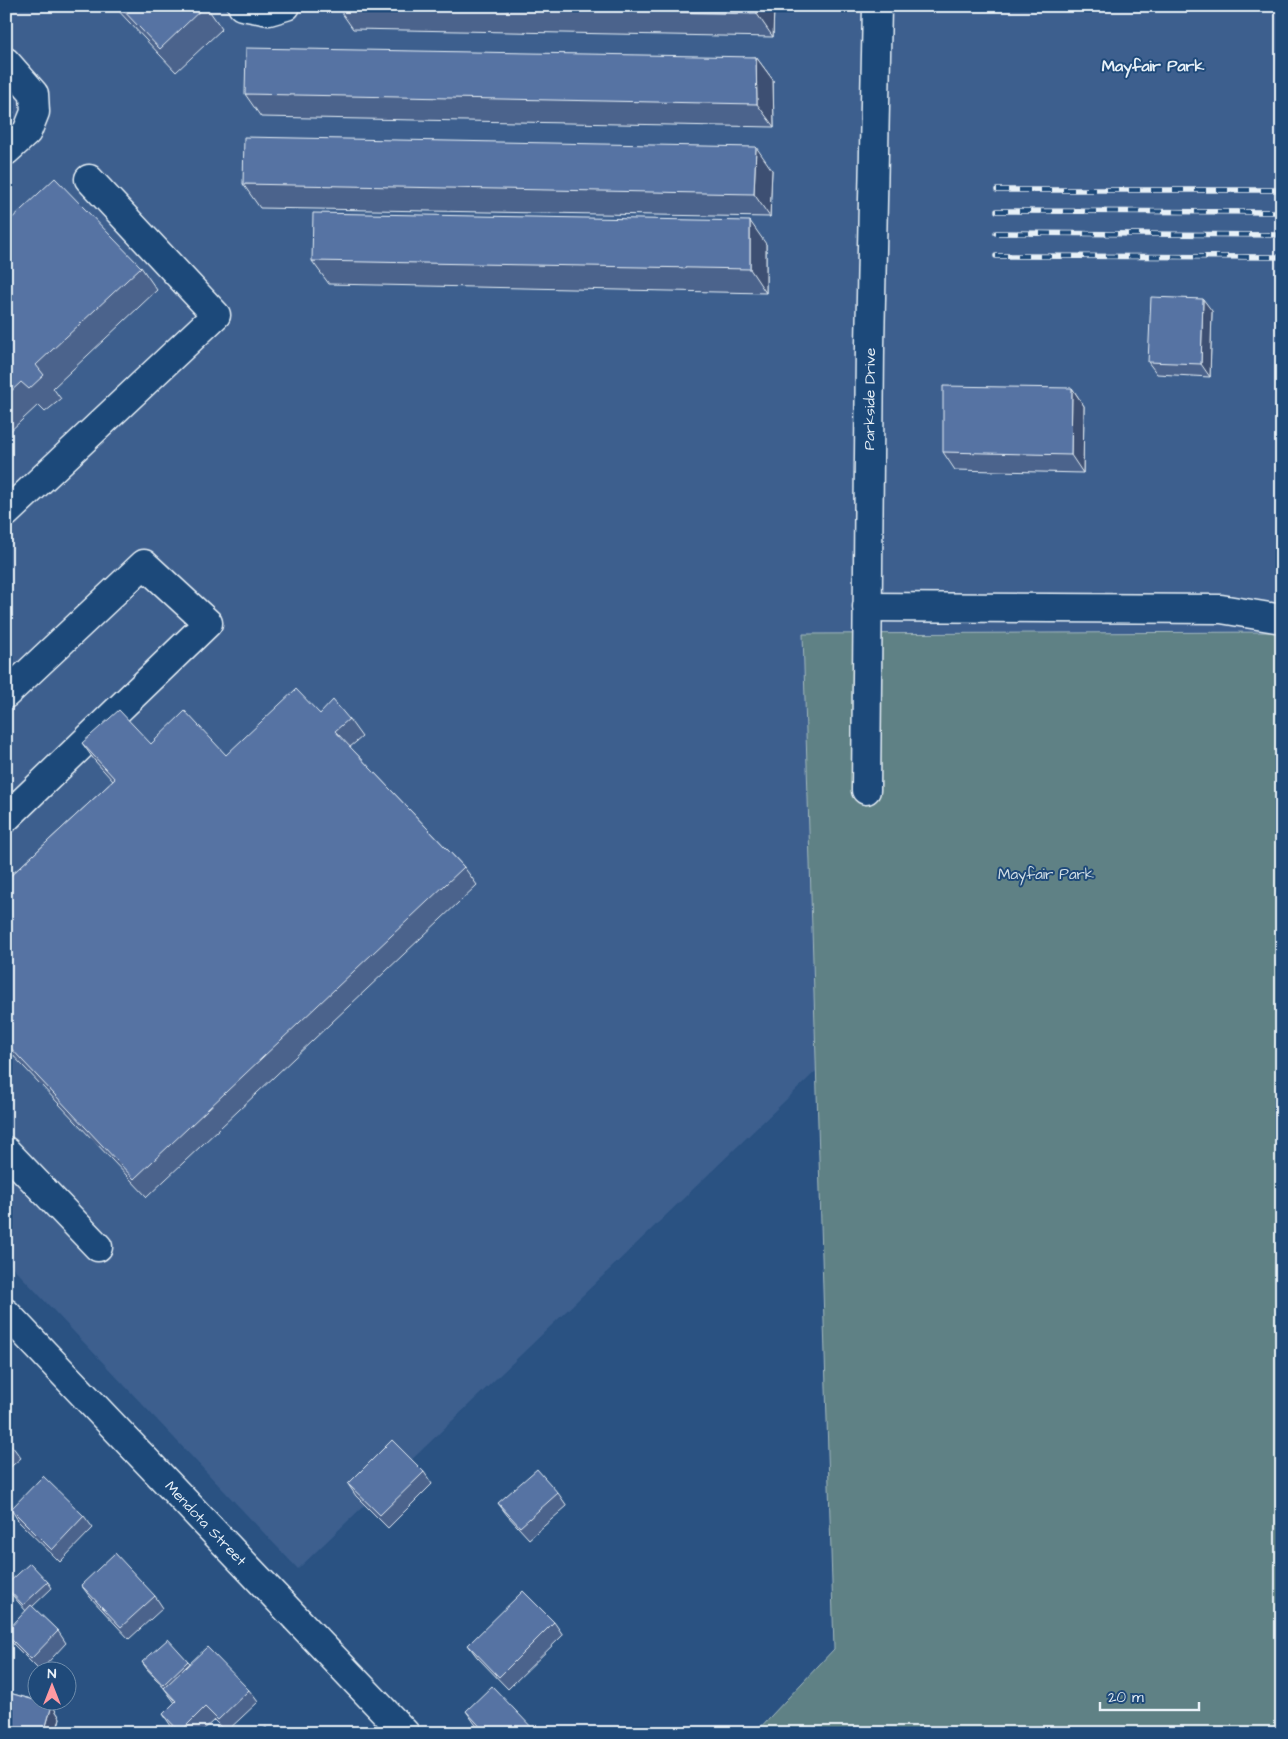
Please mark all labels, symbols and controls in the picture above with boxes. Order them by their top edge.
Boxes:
district label: Mayfair Park [1102,55,1204,78]
street label: Parkside Drive [859,348,881,450]
park label: Mayfair Park [998,864,1094,886]
street label: Mendota Street [160,1476,251,1571]
north arrow [28,1662,78,1712]
text: N [48,1664,57,1684]
scale bar [1100,1679,1199,1711]
text: 20 m [1108,1687,1144,1708]

